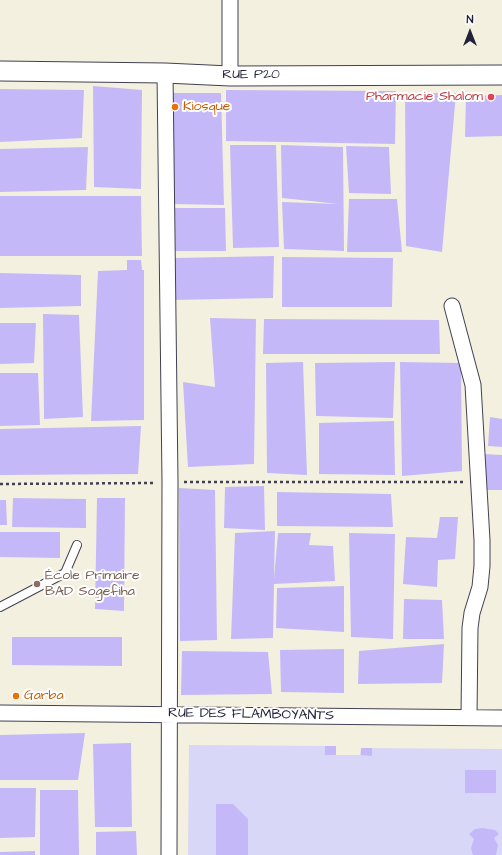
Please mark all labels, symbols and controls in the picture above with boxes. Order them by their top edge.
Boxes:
north arrow [450,12,490,52]
text: N [467,12,473,27]
street label: RUE P20 [222,67,280,83]
place label: Pharmacie Shalom [366,89,483,105]
marker: Pharmacie Shalom [486,92,496,102]
place label: Kiosque [183,99,230,115]
marker: Kiosque [170,102,180,112]
place label: École Primaire BAD Sogefiha [45,568,140,600]
marker: École Primaire BAD Sogefiha [32,579,42,589]
place label: Garba [24,688,64,704]
marker: Garba [11,691,21,701]
street label: RUE DES FLAMBOYANTS [168,705,334,725]

